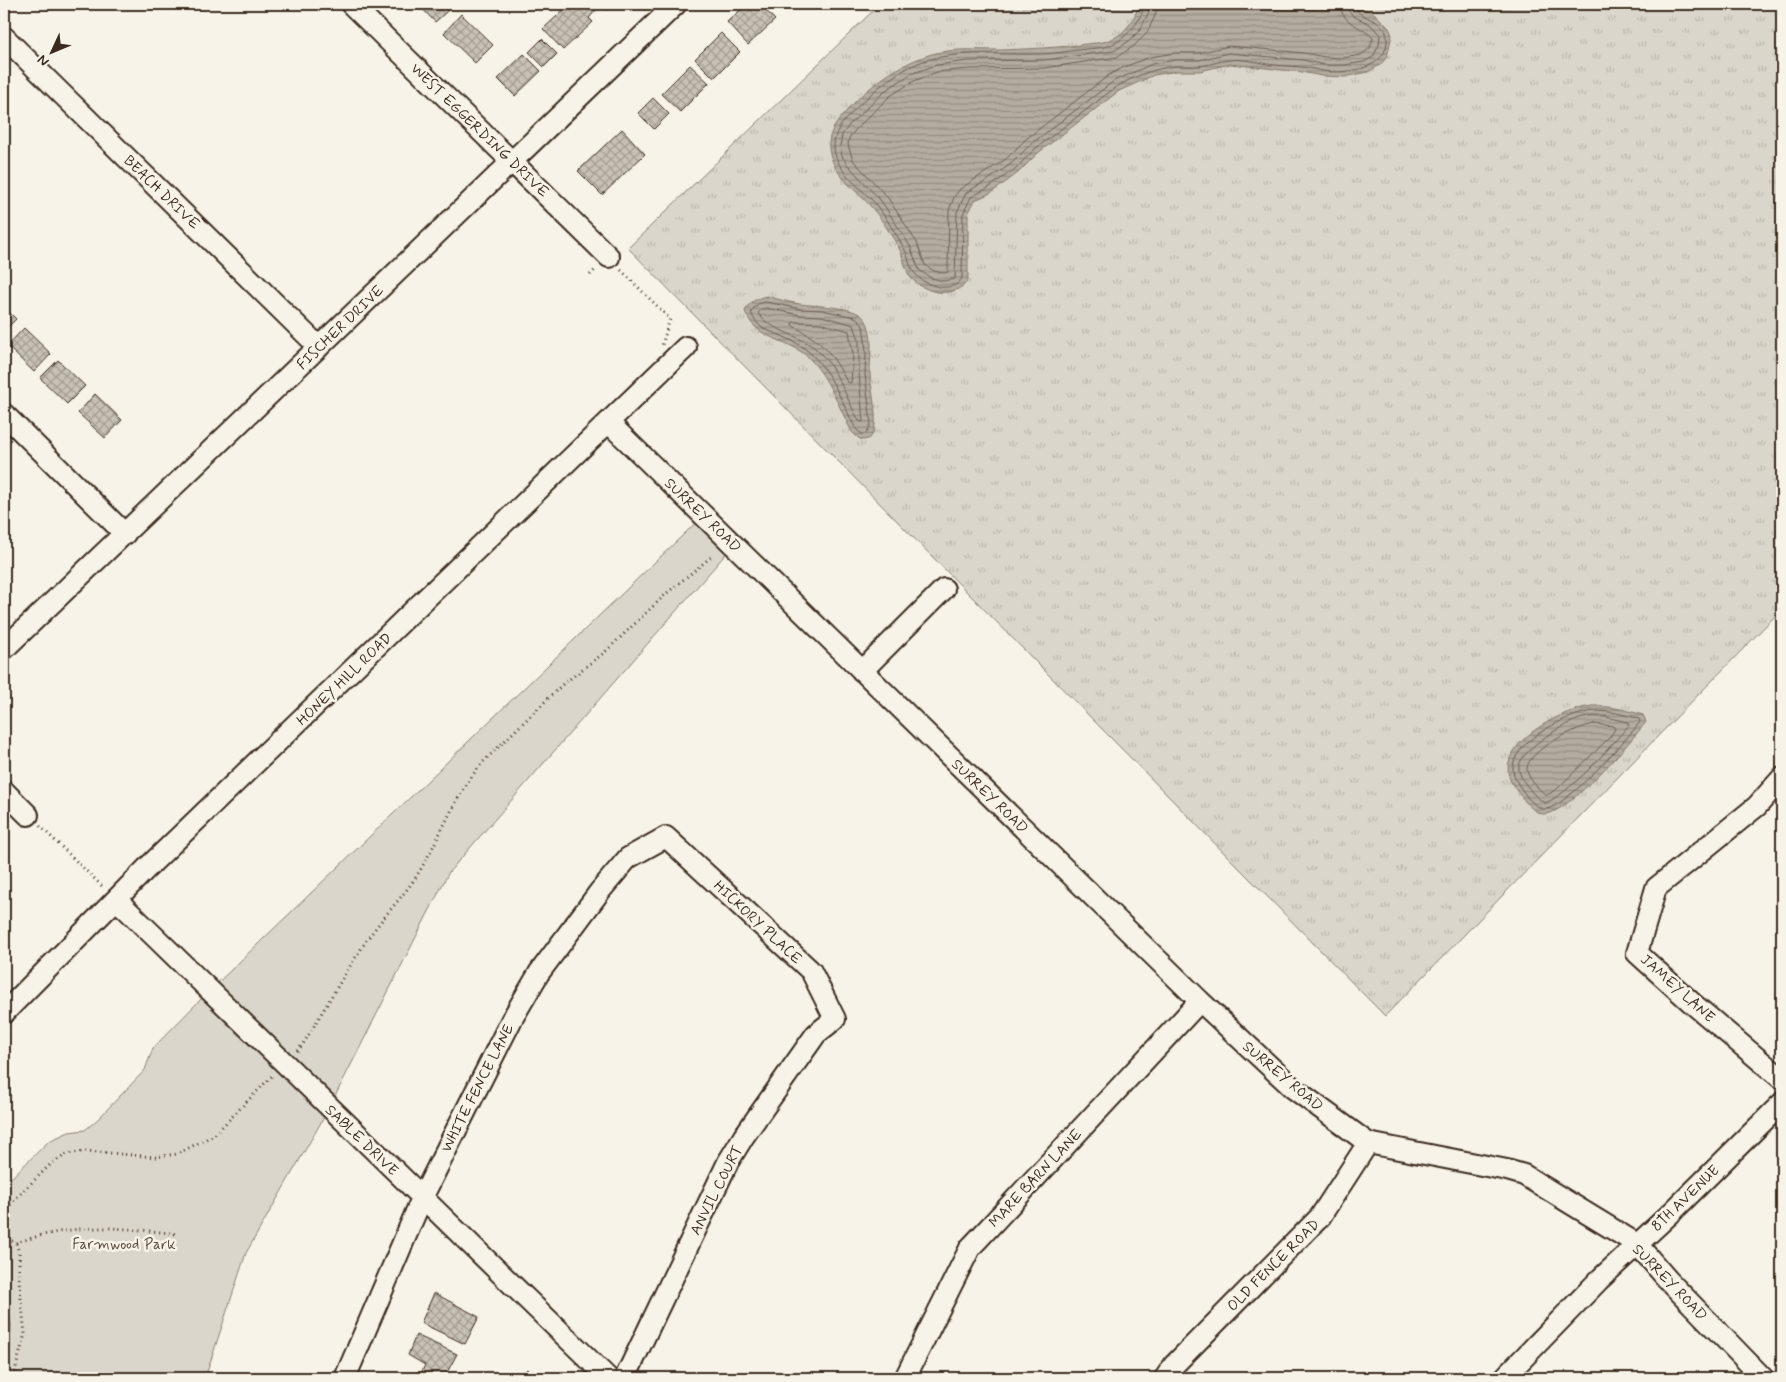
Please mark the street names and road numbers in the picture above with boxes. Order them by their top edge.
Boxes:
street label: WEST EGGERDING DRIVE [406,59,553,202]
street label: BEACH DRIVE [119,151,204,235]
street label: FISCHER DRIVE [293,281,389,374]
street label: SURREY ROAD [660,474,745,557]
street label: HONEY HILL ROAD [293,629,397,731]
street label: SURREY ROAD [947,755,1032,838]
street label: HICKORY PLACE [709,876,806,969]
street label: JAMEY LANE [1636,950,1719,1028]
street label: WHITE FENCE LANE [437,1021,519,1156]
street label: SURREY ROAD [1238,1037,1327,1116]
street label: SABLE DRIVE [320,1101,402,1181]
street label: MARE BARN LANE [985,1125,1087,1232]
street label: ANVIL COURT [686,1142,748,1239]
street label: 8TH AVENUE [1647,1161,1724,1236]
street label: OLD FENCE ROAD [1223,1215,1324,1316]
street label: SURREY ROAD [1628,1240,1711,1325]

